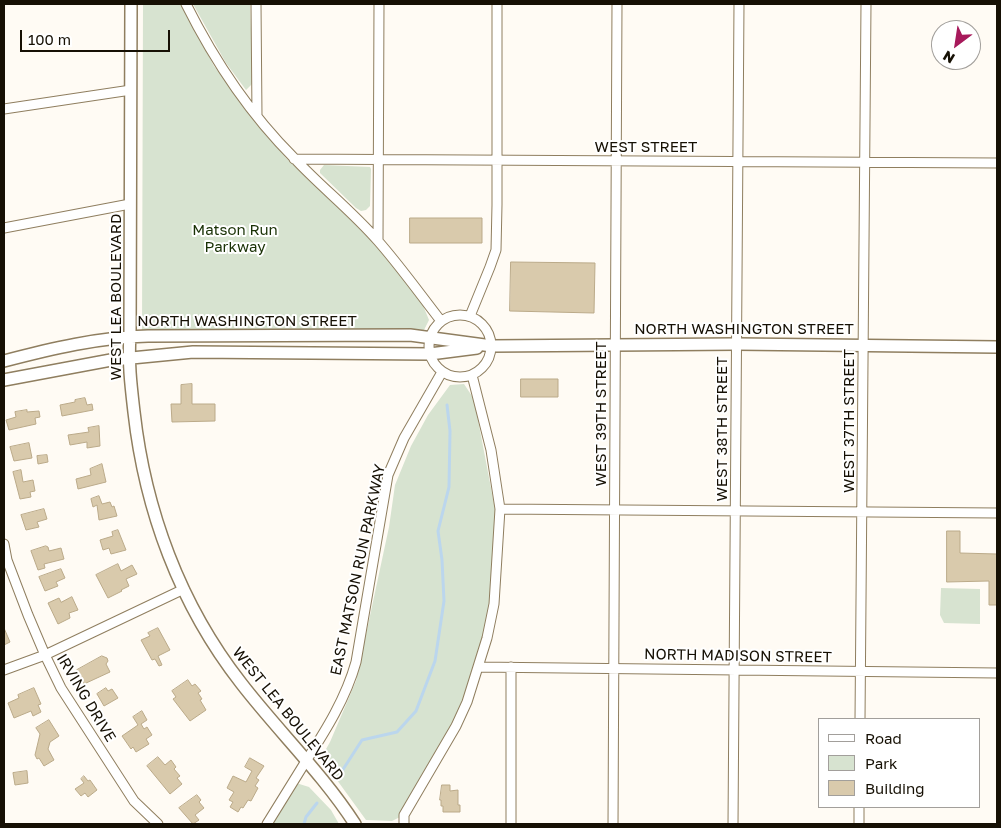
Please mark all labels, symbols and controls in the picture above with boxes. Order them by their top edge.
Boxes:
scale bar [22,20,172,52]
north arrow [931,20,981,70]
text: 100 m [28,30,71,48]
text: N [940,47,957,67]
street label: WEST STREET [595,138,697,156]
street label: WEST LEA BOULEVARD [107,214,125,380]
park label: Matson Run Parkway [192,221,278,256]
street label: NORTH WASHINGTON STREET [137,312,357,330]
street label: NORTH WASHINGTON STREET [634,320,854,338]
street label: WEST 39TH STREET [592,341,610,487]
street label: WEST 37TH STREET [840,349,858,493]
street label: WEST 38TH STREET [713,356,731,502]
street label: EAST MATSON RUN PARKWAY [327,463,389,677]
street label: WEST LEA BOULEVARD [228,643,348,785]
street label: NORTH MADISON STREET [644,645,832,667]
street label: IRVING DRIVE [53,651,119,745]
legend [818,718,981,808]
text: Road [865,729,902,747]
text: Park [865,754,897,772]
text: Building [865,779,925,797]

